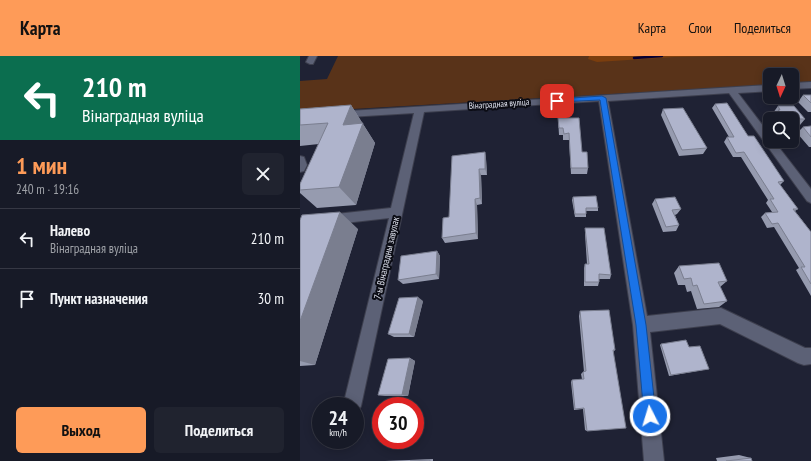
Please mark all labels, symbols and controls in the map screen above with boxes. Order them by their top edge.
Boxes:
text: Карта [20,16,61,40]
text: Карта [638,19,666,37]
text: Слои [688,19,712,37]
text: Поделиться [734,19,791,37]
text: 210 m [82,68,146,105]
north arrow [763,68,799,104]
map controls [763,68,799,148]
icon: left [16,72,68,124]
pin [540,84,574,118]
icon: arrive [546,90,568,112]
street label: Вінаградная вуліца [468,96,530,111]
text: Вінаградная вуліца [82,104,204,127]
button: search [763,112,799,148]
text: 1 мин [16,150,67,181]
button: close [242,153,284,195]
text: 240 m · 19:16 [16,181,79,198]
street label: 7-ы Вінаградны завулак [371,215,402,301]
text: Налево [50,221,90,240]
icon: left [16,228,38,250]
text: 210 m [251,229,284,248]
text: Вінаградная вуліца [50,240,138,257]
icon: arrive [16,288,38,310]
text: Пункт назначения [50,289,148,308]
text: 30 m [258,289,284,308]
position arrow [629,395,671,437]
speed limit sign: 30 [372,397,424,449]
text: 24 [328,405,348,431]
button: Выход [16,407,146,453]
button: Поделиться [154,407,284,453]
text: km/h [329,426,347,439]

